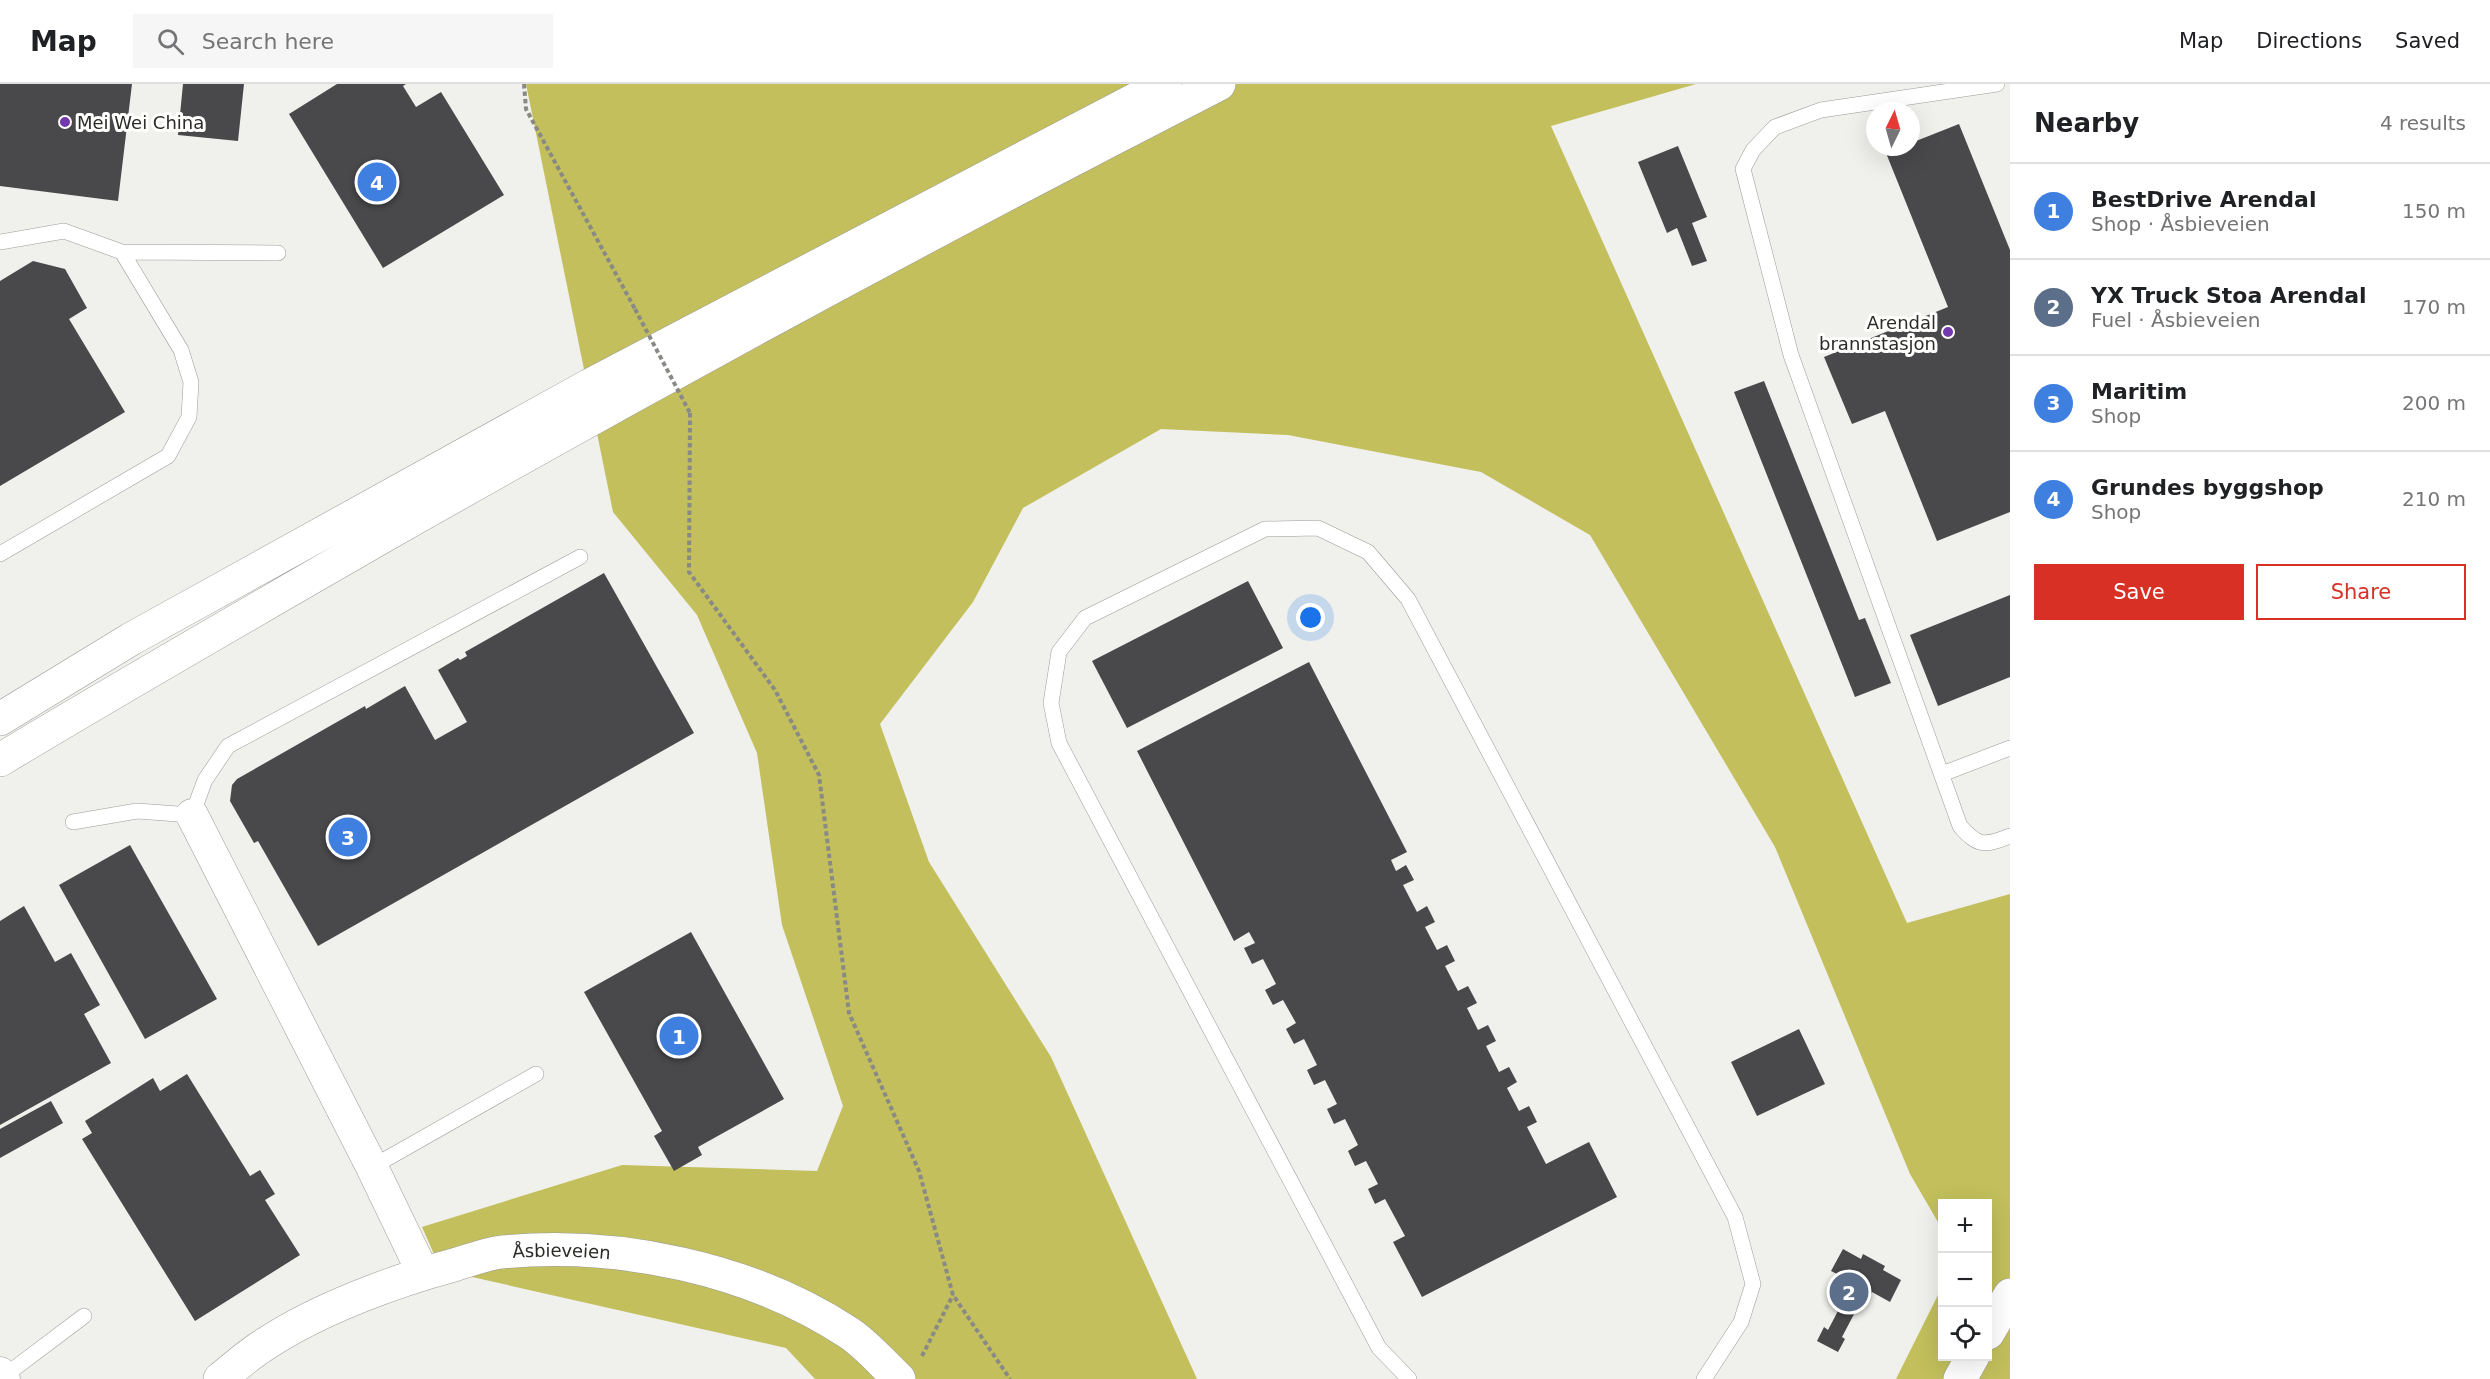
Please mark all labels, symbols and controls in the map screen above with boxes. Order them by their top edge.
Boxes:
search box [133,14,553,68]
text: Map [30,25,97,58]
icon: search [154,25,187,58]
text: Search here [202,29,334,54]
text: Map [2179,29,2223,53]
text: Directions [2256,29,2362,53]
text: Saved [2395,29,2460,53]
north arrow [1866,102,1920,156]
text: Nearby [2034,108,2139,138]
text: 4 results [2380,111,2466,135]
place label: Mei Wei China [77,112,204,133]
marker: Mei Wei China [58,115,72,129]
pin: 4 [358,160,397,204]
text: BestDrive Arendal [2091,187,2316,212]
text: 1 [2047,199,2060,223]
text: 150 m [2402,199,2466,223]
text: Shop · Åsbieveien [2091,212,2270,236]
text: YX Truck Stoa Arendal [2091,283,2367,308]
text: 2 [2047,295,2060,319]
text: 170 m [2402,295,2466,319]
text: Fuel · Åsbieveien [2091,308,2260,332]
place label: Arendal brannstasjon [1819,312,1936,354]
marker: Arendal brannstasjon [1941,325,1955,339]
text: Maritim [2091,379,2187,404]
text: 3 [2047,391,2060,415]
text: 200 m [2402,391,2466,415]
text: Shop [2091,404,2141,428]
text: Grundes byggshop [2091,475,2324,500]
text: 4 [2047,487,2060,511]
text: 210 m [2402,487,2466,511]
text: Shop [2091,500,2141,524]
button: Save [2034,564,2244,620]
button: Share [2256,564,2466,620]
your location [1296,603,1325,632]
pin: 3 [328,814,368,860]
pin: 1 [660,1014,698,1058]
map controls [1938,1199,1992,1361]
button: + [1938,1199,1992,1253]
street label: Åsbieveien [512,1239,612,1263]
button: − [1938,1253,1992,1307]
pin: 2 [1830,1270,1868,1314]
button: locate [1938,1307,1992,1361]

